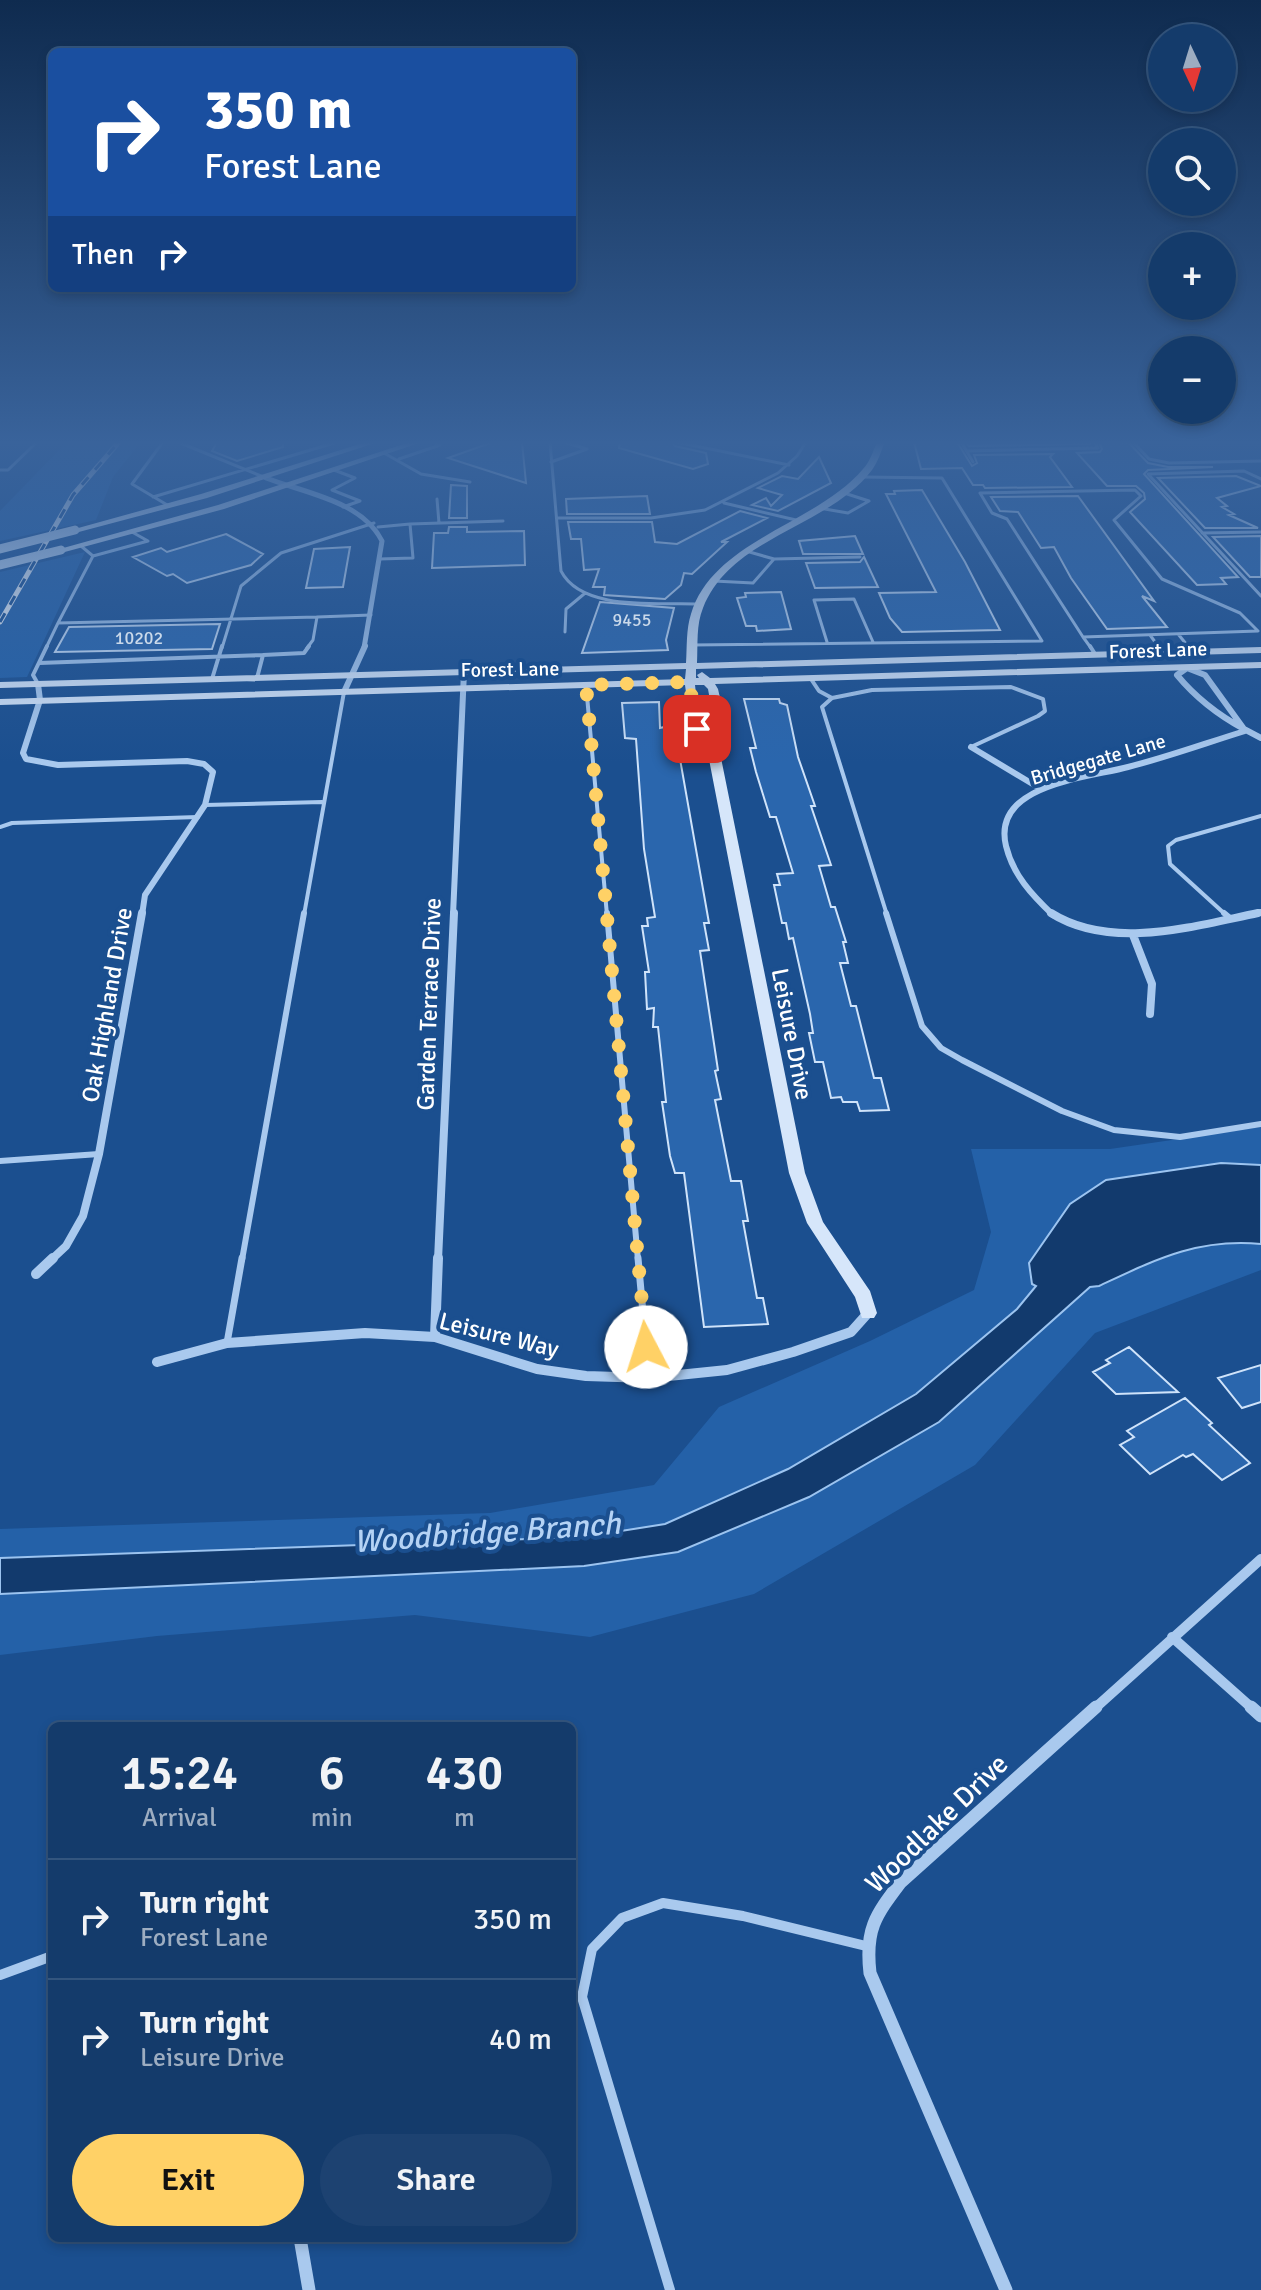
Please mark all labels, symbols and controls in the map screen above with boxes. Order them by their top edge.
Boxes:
north arrow [1148,24,1236,112]
map controls [1148,24,1236,424]
text: 350 m [204,75,352,144]
icon: right [72,80,176,184]
button: search [1148,128,1236,216]
text: Forest Lane [204,144,382,189]
icon: right [150,232,194,276]
button: + [1148,232,1236,320]
text: Then [72,236,134,273]
button: − [1148,336,1236,424]
house number: 9455 [613,609,651,631]
house number: 10202 [115,627,163,649]
street label: Forest Lane [1108,636,1208,665]
street label: Forest Lane [460,656,560,683]
pin [663,695,731,763]
icon: arrive [675,707,719,751]
street label: Bridgegate Lane [1028,728,1168,791]
street label: Garden Terrace Drive [410,897,448,1111]
street label: Oak Highland Drive [75,905,139,1105]
street label: Leisure Drive [765,966,819,1102]
position arrow [604,1305,688,1389]
street label: Leisure Way [436,1306,562,1364]
water label: Woodbridge Branch [352,1504,623,1561]
text: 15:24 [121,1744,238,1803]
text: 6 [319,1744,345,1803]
text: 430 [425,1744,503,1803]
street label: Woodlake Drive [858,1747,1015,1900]
text: Arrival [142,1802,217,1834]
text: min [311,1802,353,1834]
text: m [454,1802,475,1834]
text: Turn right [140,1885,269,1922]
icon: right [72,1897,116,1941]
text: 350 m [473,1901,552,1938]
text: Forest Lane [140,1922,268,1954]
text: Turn right [140,2005,269,2042]
icon: right [72,2017,116,2061]
text: 40 m [489,2021,552,2058]
text: Leisure Drive [140,2042,285,2074]
button: Exit [72,2134,304,2226]
button: Share [320,2134,552,2226]

